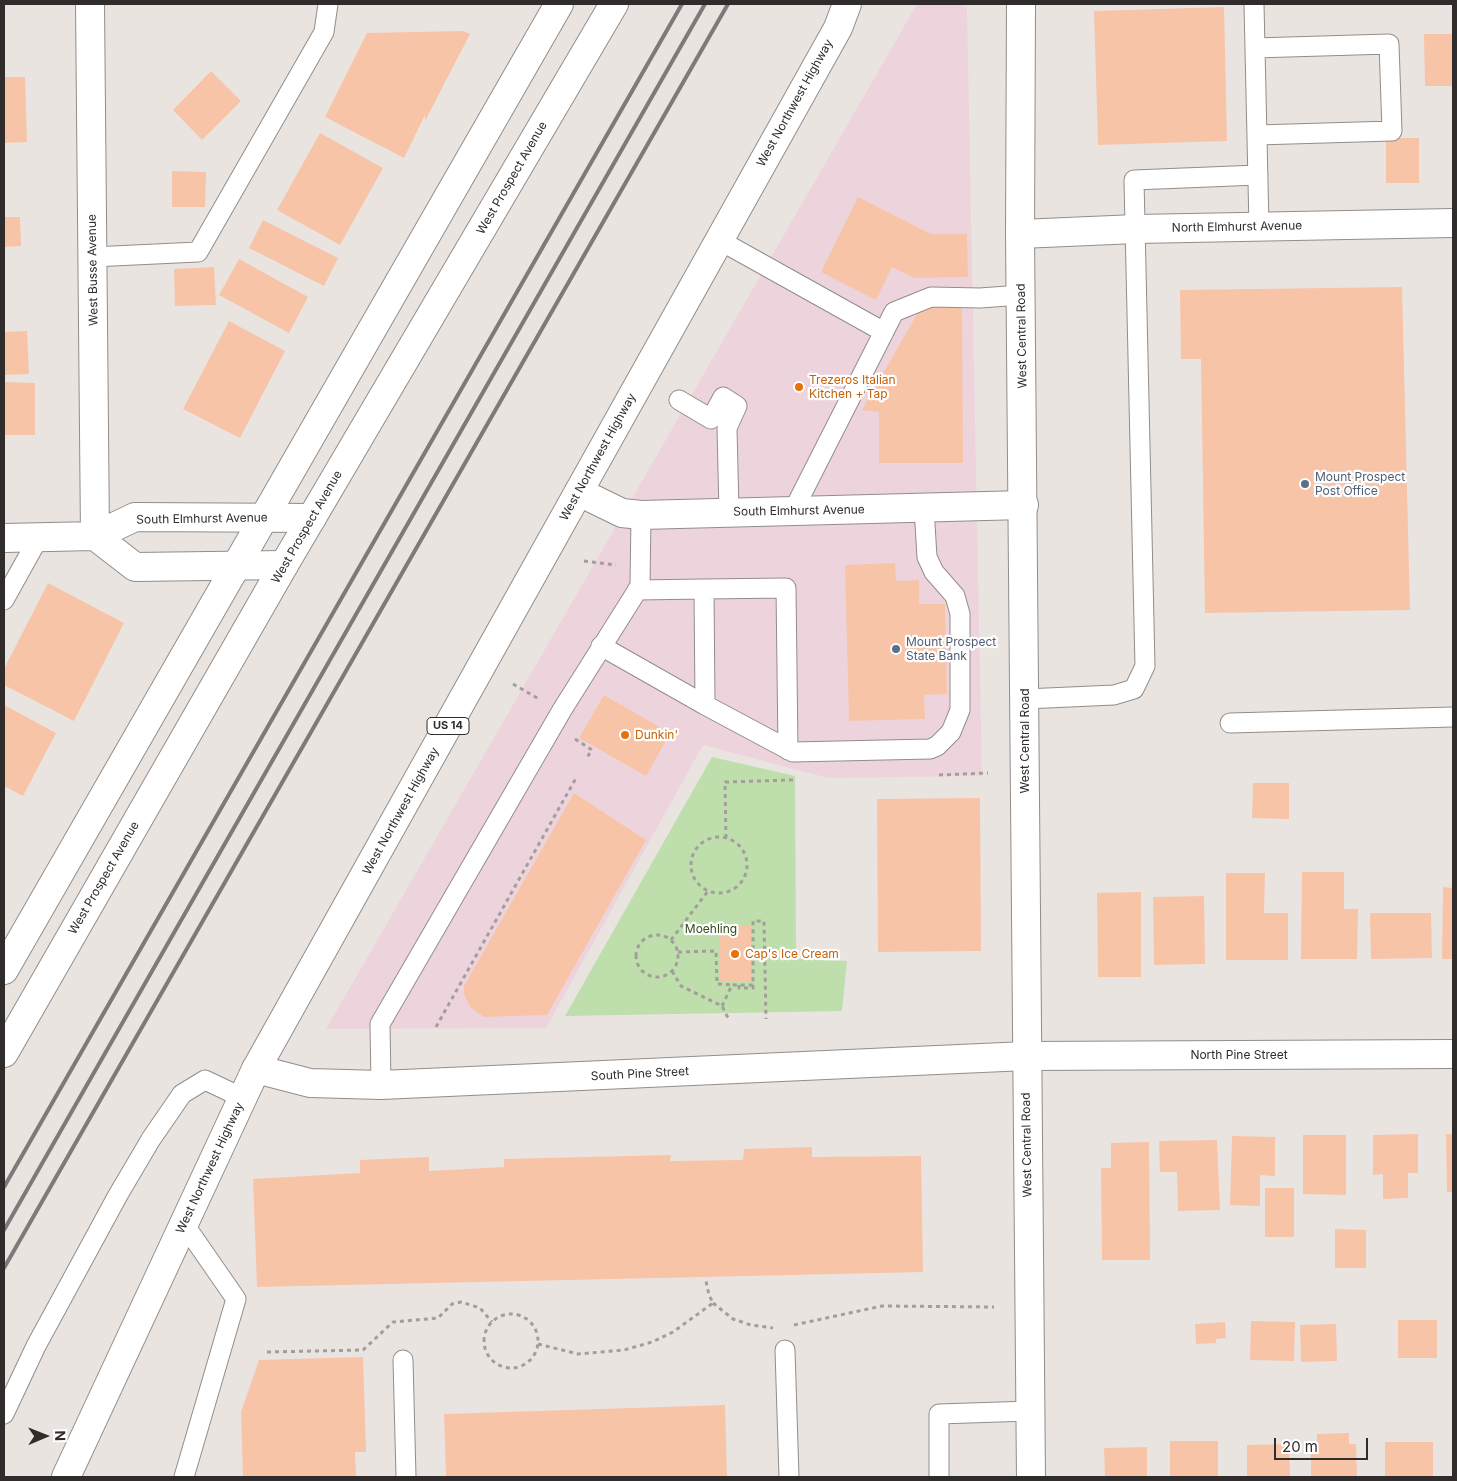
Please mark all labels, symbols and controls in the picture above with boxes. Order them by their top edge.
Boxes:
street label: West Northwest Highway [754,37,836,169]
street label: West Prospect Avenue [474,119,550,237]
street label: West Busse Avenue [85,214,101,326]
street label: North Elmhurst Avenue [1172,219,1302,235]
street label: West Central Road [1014,283,1030,389]
place label: Trezeros Italian Kitchen + Tap [809,373,896,401]
marker: Trezeros Italian Kitchen + Tap [793,381,805,393]
street label: West Northwest Highway [557,391,639,523]
street label: West Prospect Avenue [269,468,345,586]
place label: Mount Prospect Post Office [1315,470,1405,498]
marker: Mount Prospect Post Office [1299,478,1311,490]
street label: South Elmhurst Avenue [733,503,865,519]
street label: South Elmhurst Avenue [136,511,268,527]
place label: Mount Prospect State Bank [906,635,996,663]
marker: Mount Prospect State Bank [890,643,902,655]
street label: West Central Road [1018,688,1032,794]
road number: US 14 [427,718,469,734]
place label: Dunkin' [635,728,678,742]
marker: Dunkin' [619,729,631,741]
street label: West Northwest Highway [360,745,442,877]
street label: West Prospect Avenue [66,819,142,937]
park label: Moehling [685,922,737,936]
place label: Cap's Ice Cream [745,947,839,961]
marker: Cap's Ice Cream [729,948,741,960]
street label: North Pine Street [1190,1048,1288,1062]
street label: South Pine Street [591,1064,689,1084]
street label: West Central Road [1019,1092,1035,1198]
street label: West Northwest Highway [173,1100,247,1236]
north arrow [20,1411,70,1461]
scale bar [1277,1428,1371,1460]
text: N [52,1430,69,1441]
text: 20 m [1282,1437,1318,1456]

